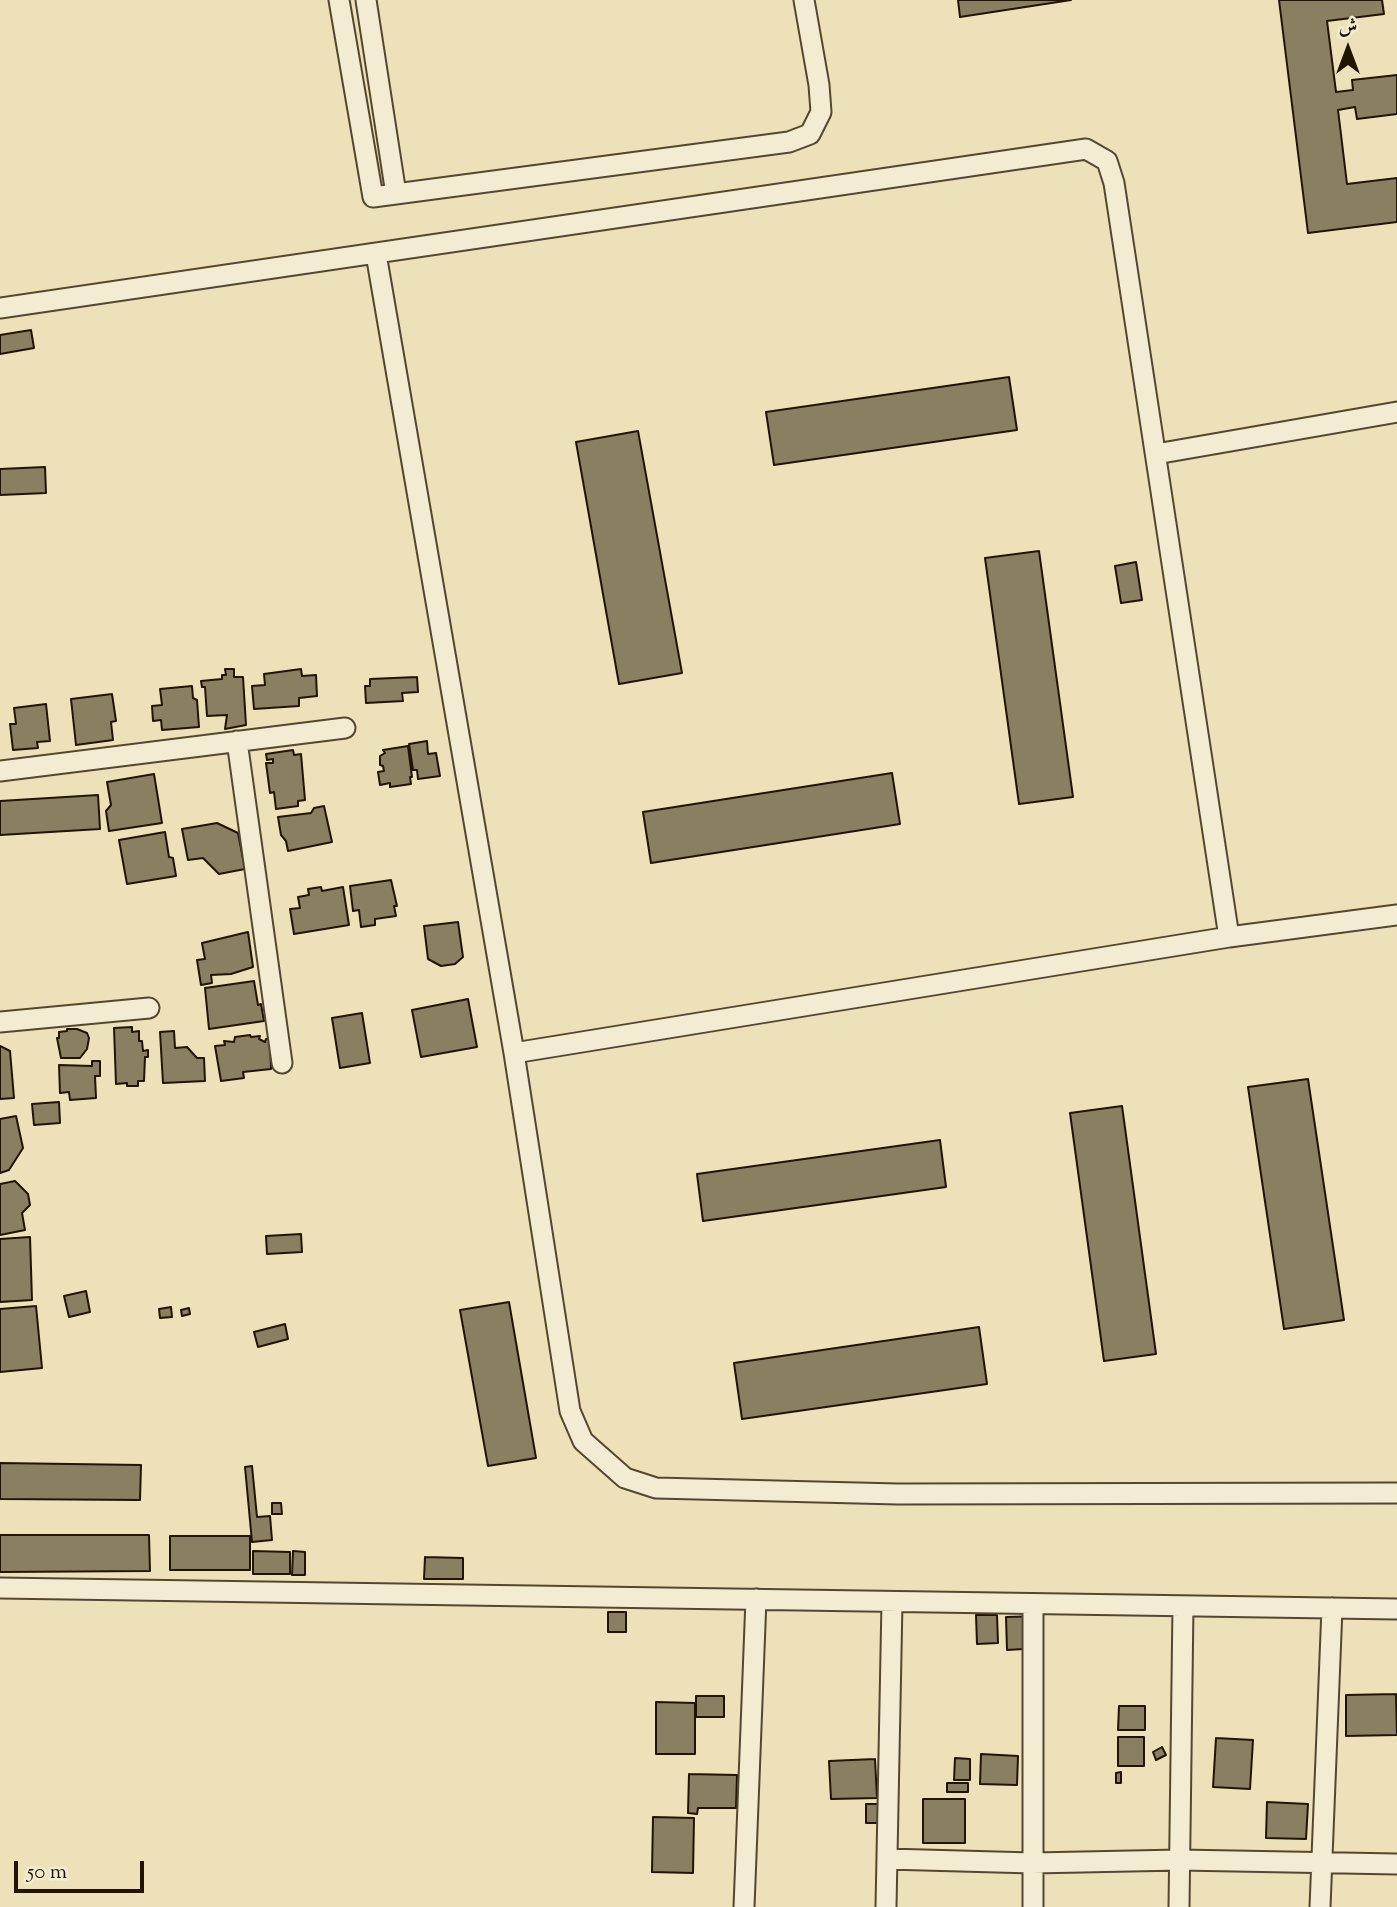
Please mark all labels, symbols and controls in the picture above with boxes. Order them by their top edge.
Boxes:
north arrow [1313,14,1383,84]
text: ش [1339,14,1357,41]
scale bar [18,1848,147,1892]
text: 50 m [27,1858,67,1888]

